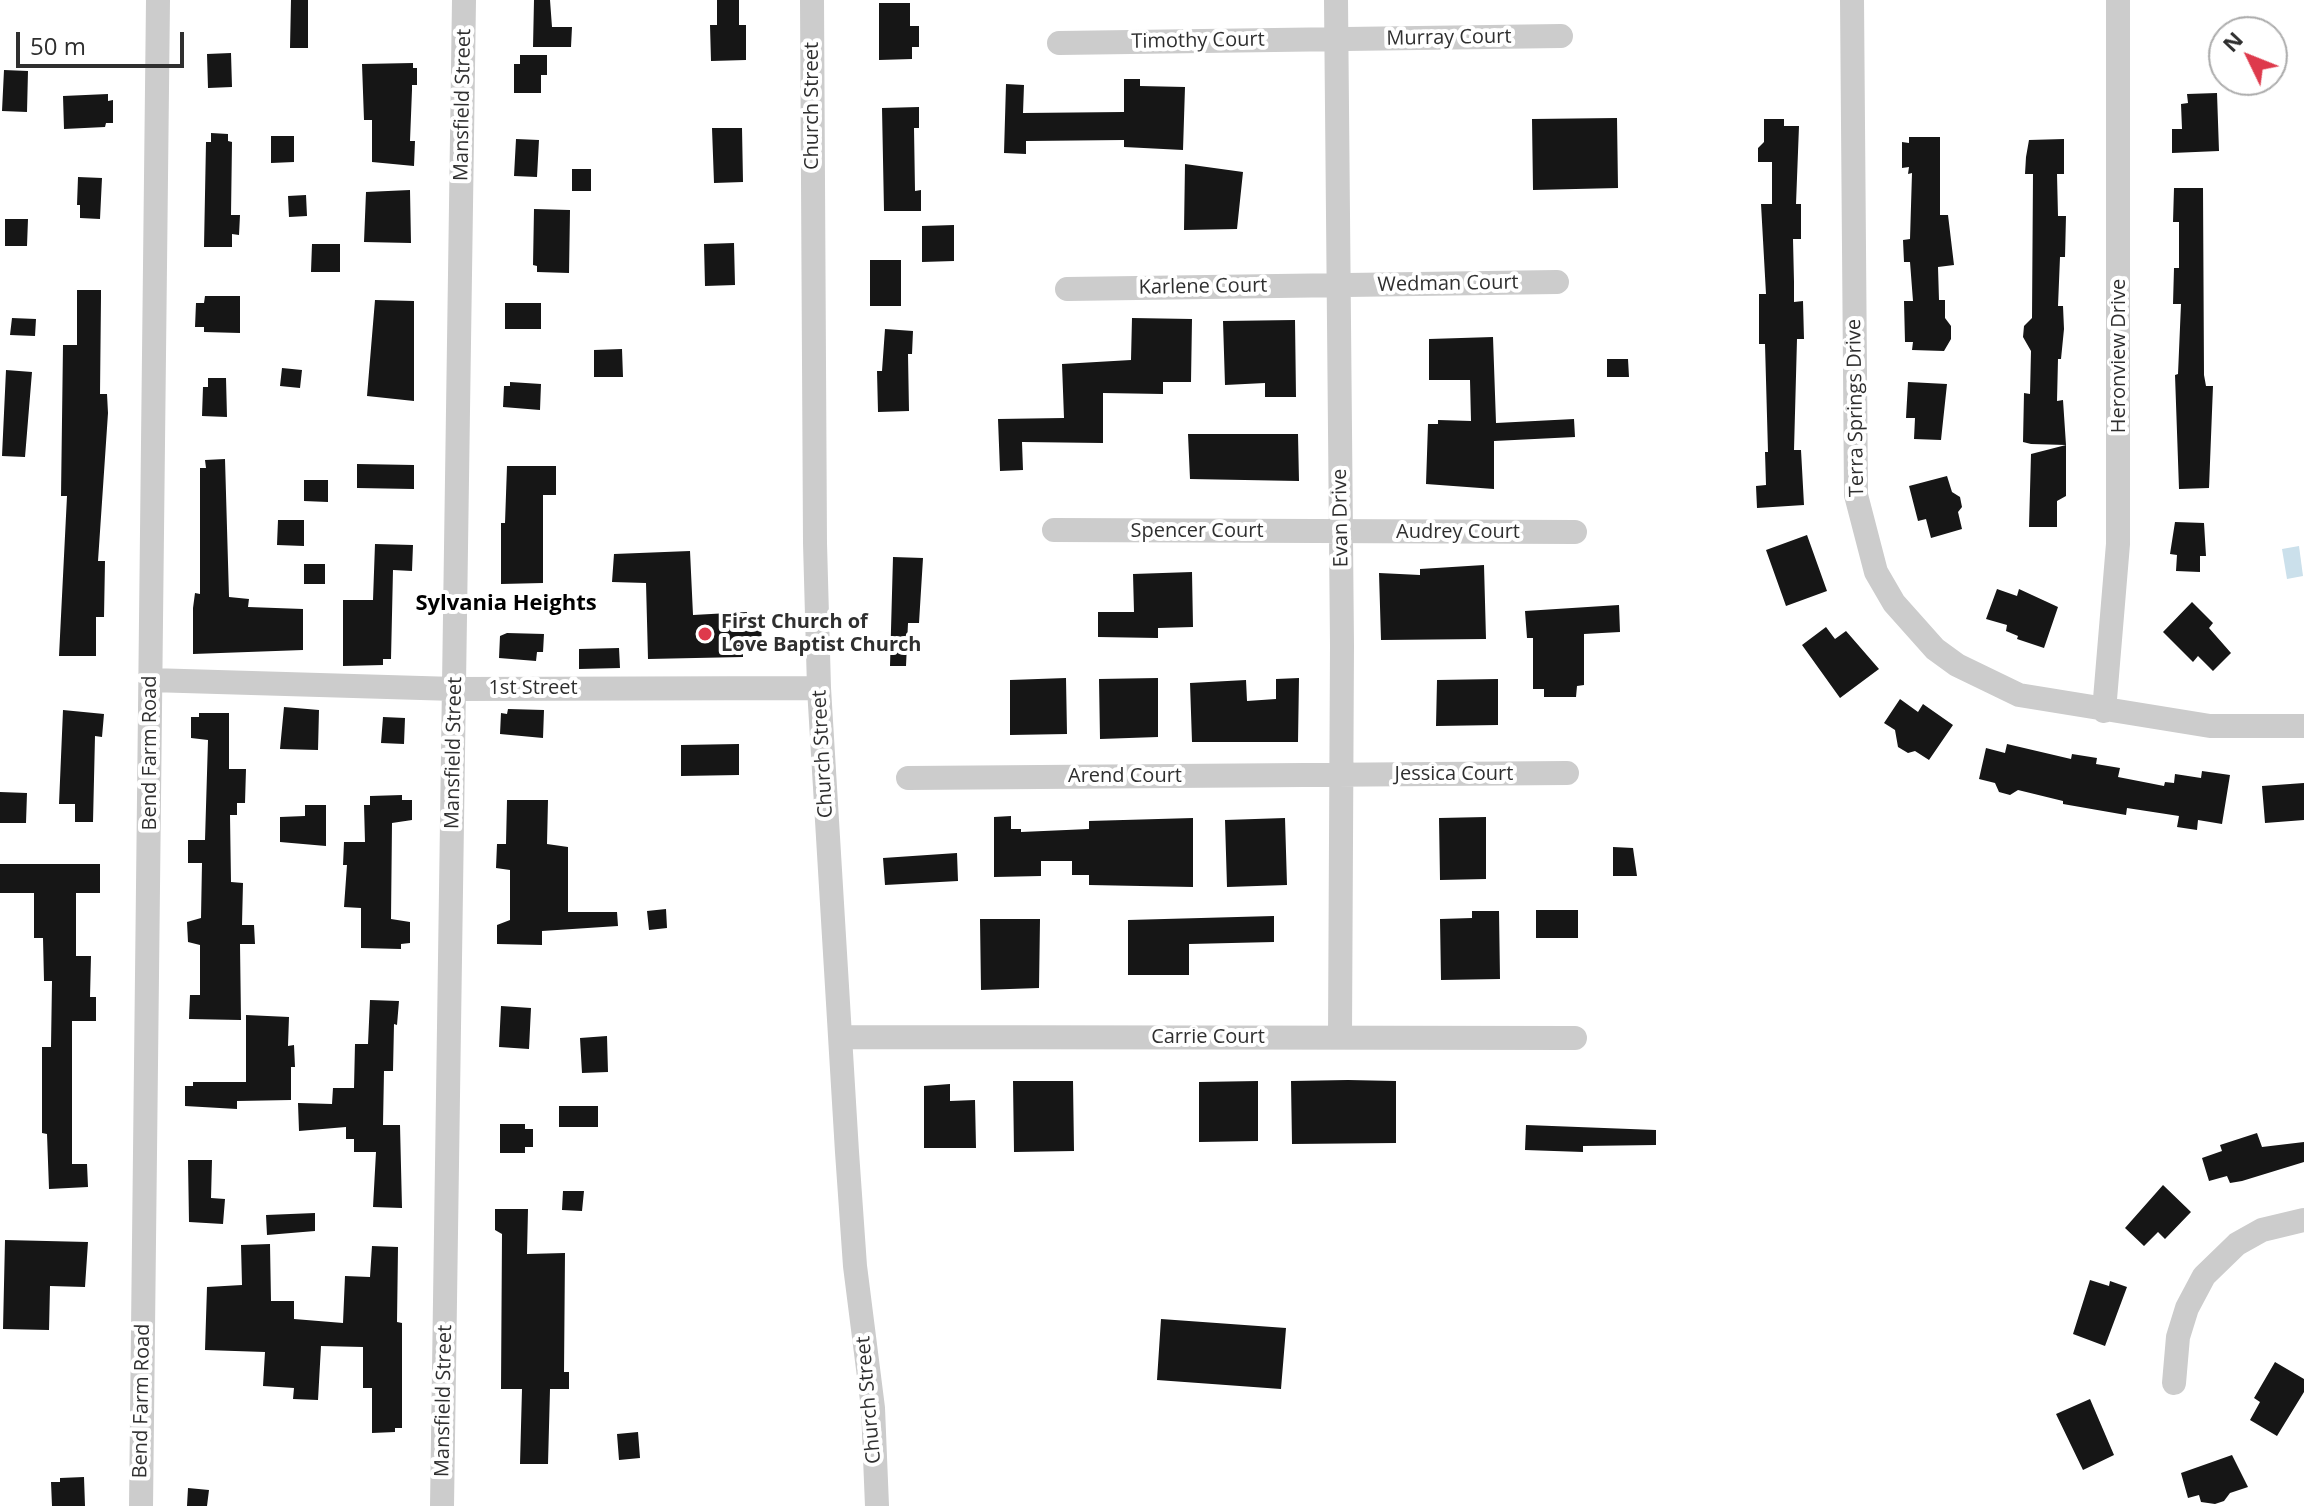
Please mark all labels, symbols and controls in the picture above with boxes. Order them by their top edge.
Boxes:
scale bar [20,16,188,66]
north arrow [2208,16,2288,96]
text: N [2215,24,2249,58]
street label: Murray Court [1386,25,1512,51]
street label: Timothy Court [1131,28,1265,54]
text: 50 m [30,29,86,62]
street label: Mansfield Street [450,29,476,181]
street label: Church Street [800,42,824,170]
street label: Wedman Court [1377,271,1519,297]
street label: Karlene Court [1138,274,1268,300]
street label: Heronview Drive [2107,279,2131,433]
street label: Terra Springs Drive [1842,319,1870,497]
street label: Evan Drive [1328,468,1354,568]
street label: Spencer Court [1130,519,1264,543]
street label: Audrey Court [1396,520,1520,544]
district label: Sylvania Heights [415,591,597,617]
place label: First Church of Love Baptist Church [721,610,921,657]
marker: First Church of Love Baptist Church [696,625,714,643]
street label: Bend Farm Road [138,676,162,830]
street label: 1st Street [488,676,578,700]
street label: Mansfield Street [441,677,467,829]
street label: Church Street [808,689,838,819]
street label: Jessica Court [1395,762,1513,786]
street label: Arend Court [1068,764,1182,788]
street label: Carrie Court [1151,1025,1265,1049]
street label: Bend Farm Road [129,1323,155,1479]
street label: Mansfield Street [431,1325,457,1477]
street label: Church Street [851,1335,887,1465]

